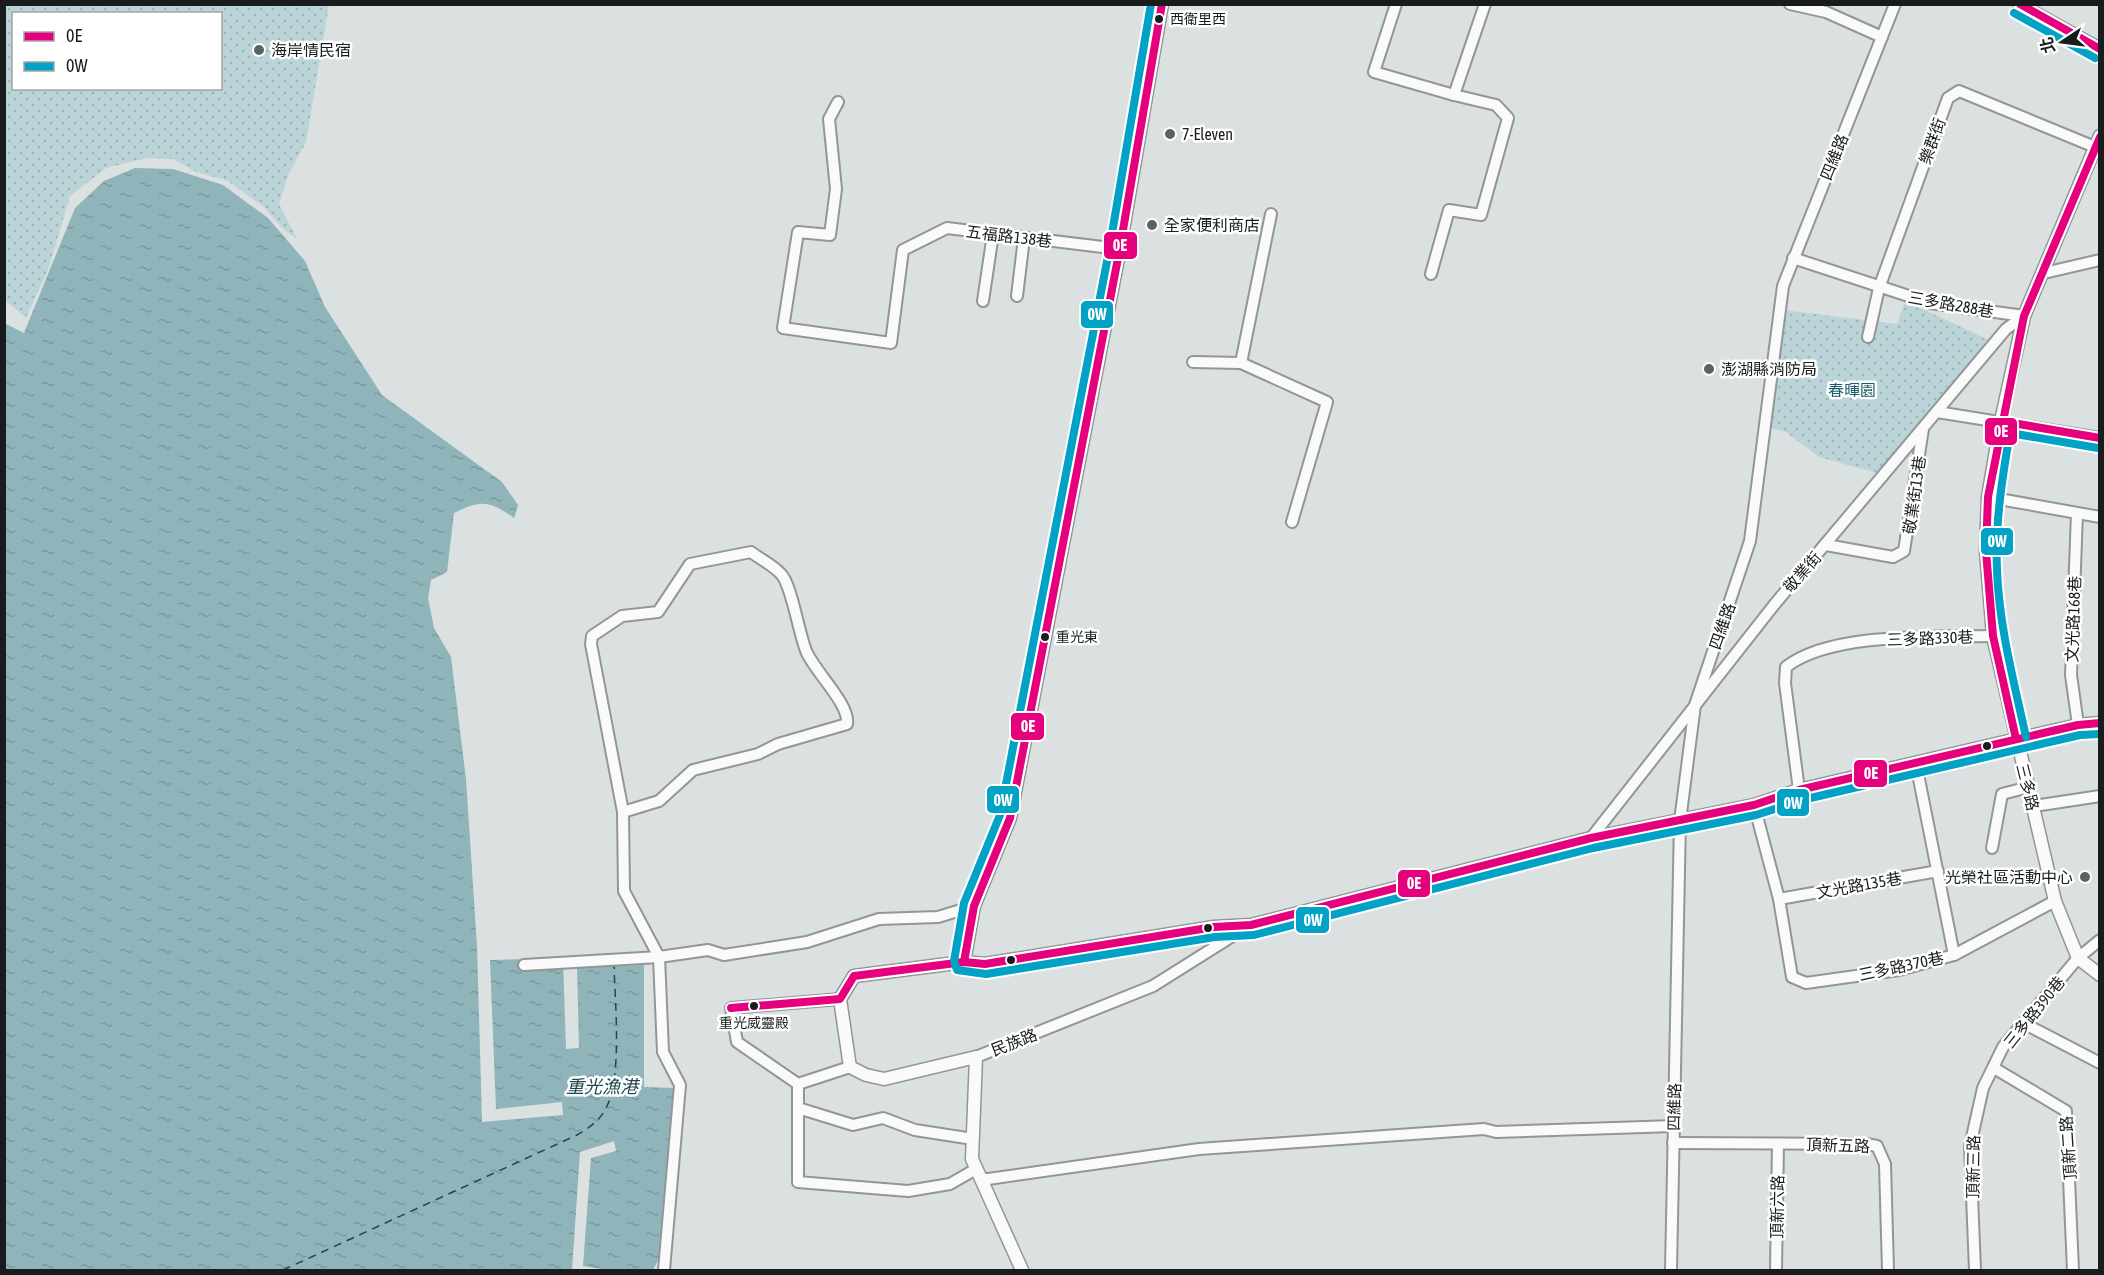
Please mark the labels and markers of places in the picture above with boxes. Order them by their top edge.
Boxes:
place label: 西衛里西 [1170,11,1226,27]
marker: 西衛里西 [1153,13,1165,25]
place label: 海岸情民宿 [271,41,351,59]
marker: 海岸情民宿 [252,43,266,57]
place label: 7-Eleven [1182,125,1233,143]
marker: 7-Eleven [1163,127,1177,141]
place label: 全家便利商店 [1164,216,1260,234]
marker: 全家便利商店 [1145,218,1159,232]
place label: 澎湖縣消防局 [1721,360,1817,378]
marker: 澎湖縣消防局 [1702,362,1716,376]
place label: 重光東 [1056,629,1098,645]
marker: 重光東 [1039,631,1051,643]
unlabelled marker [1981,740,1993,752]
place label: 光榮社區活動中心 [1945,868,2073,886]
marker: 光榮社區活動中心 [2078,870,2092,884]
unlabelled marker [1202,922,1214,934]
unlabelled marker [1005,954,1017,966]
marker: 重光威靈殿 [748,1000,760,1012]
place label: 重光威靈殿 [719,1015,789,1031]

